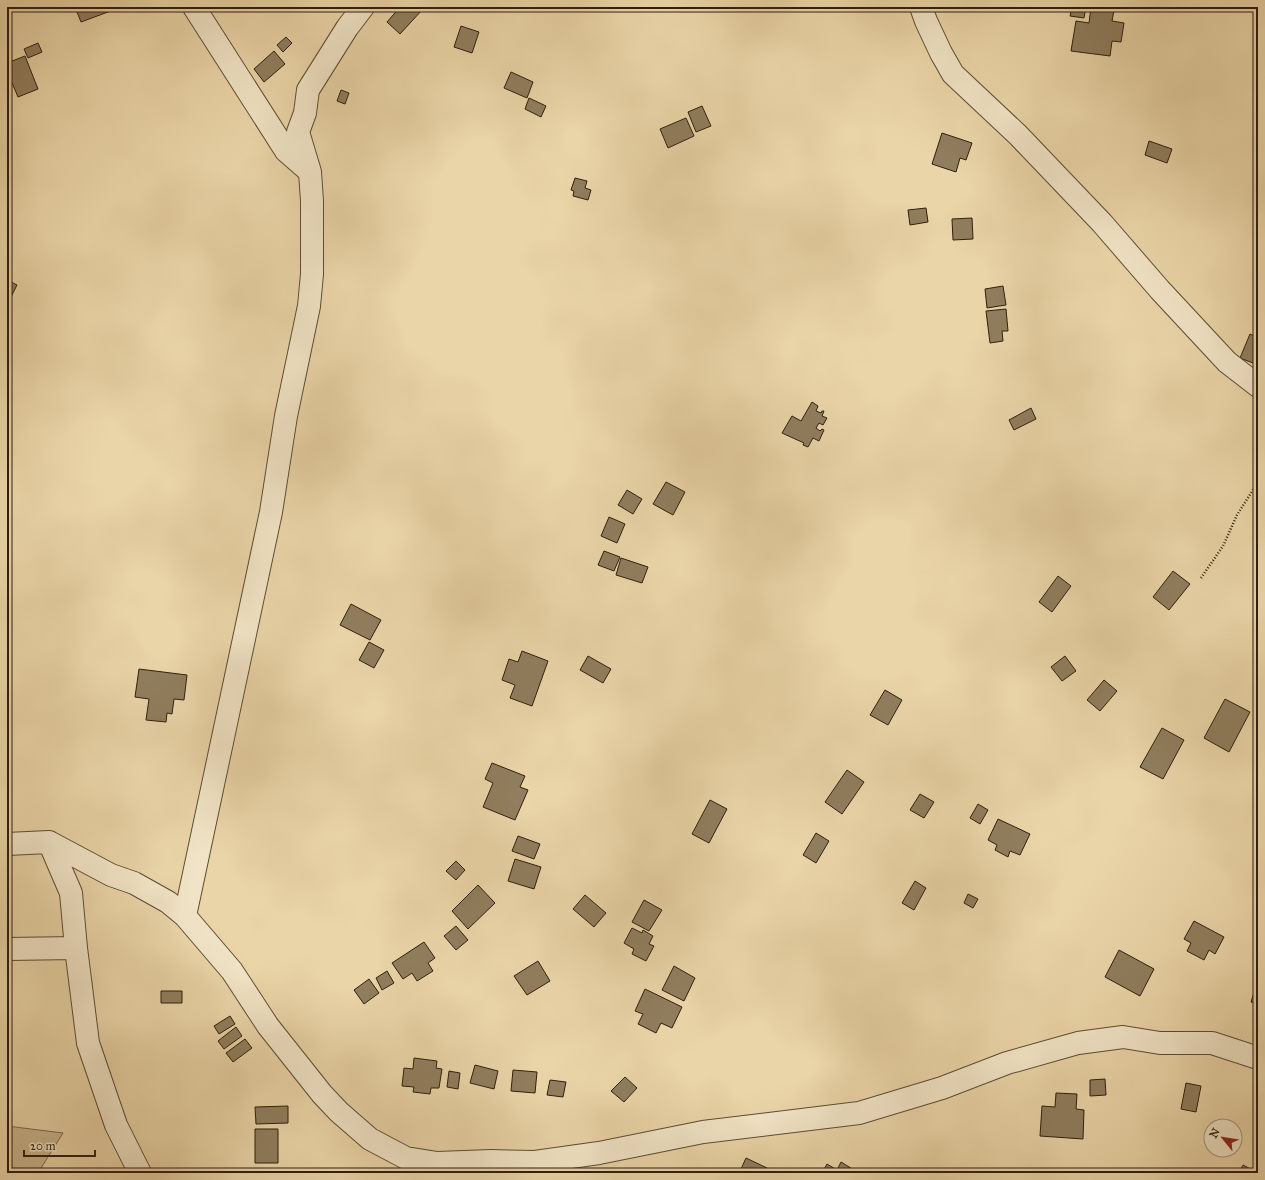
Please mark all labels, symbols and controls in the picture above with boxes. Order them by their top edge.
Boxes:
north arrow [1203,1118,1243,1158]
text: N [1207,1125,1223,1141]
scale bar [24,1132,95,1158]
text: 20 m [30,1139,56,1153]

